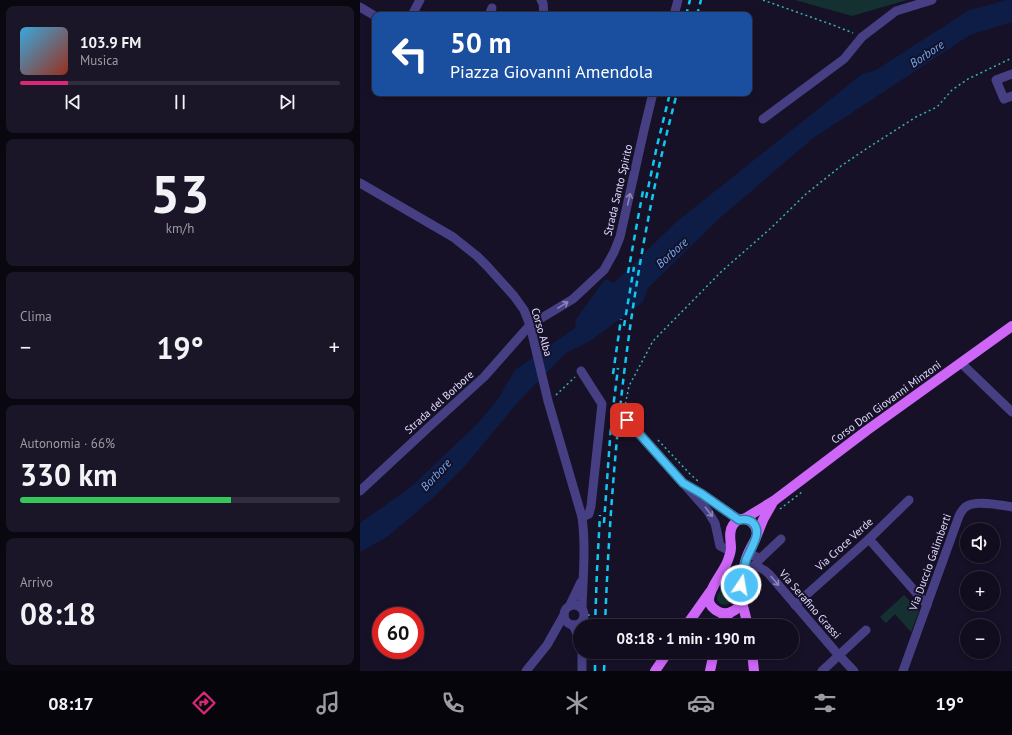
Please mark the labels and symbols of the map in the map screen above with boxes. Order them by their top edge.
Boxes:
water label: Borbore [907,36,947,71]
street label: Strada Santo Spirito [601,143,635,237]
one-way arrow [625,193,633,206]
water label: Borbore [652,234,691,271]
one-way arrow [557,301,568,309]
street label: Corso Alba [528,306,556,358]
street label: Corso Don Giovanni Minzoni [828,357,944,447]
street label: Strada del Borbore [402,367,477,437]
pin [610,403,644,437]
water label: Borbore [417,455,454,494]
one-way arrow [704,507,713,518]
street label: Via Duccio Galimberti [906,512,954,613]
street label: Via Croce Verde [812,514,876,574]
position arrow [720,564,762,606]
street label: Via Serafino Grassi [775,566,844,642]
one-way arrow [770,576,779,587]
speed limit sign: 60 [372,607,424,659]

